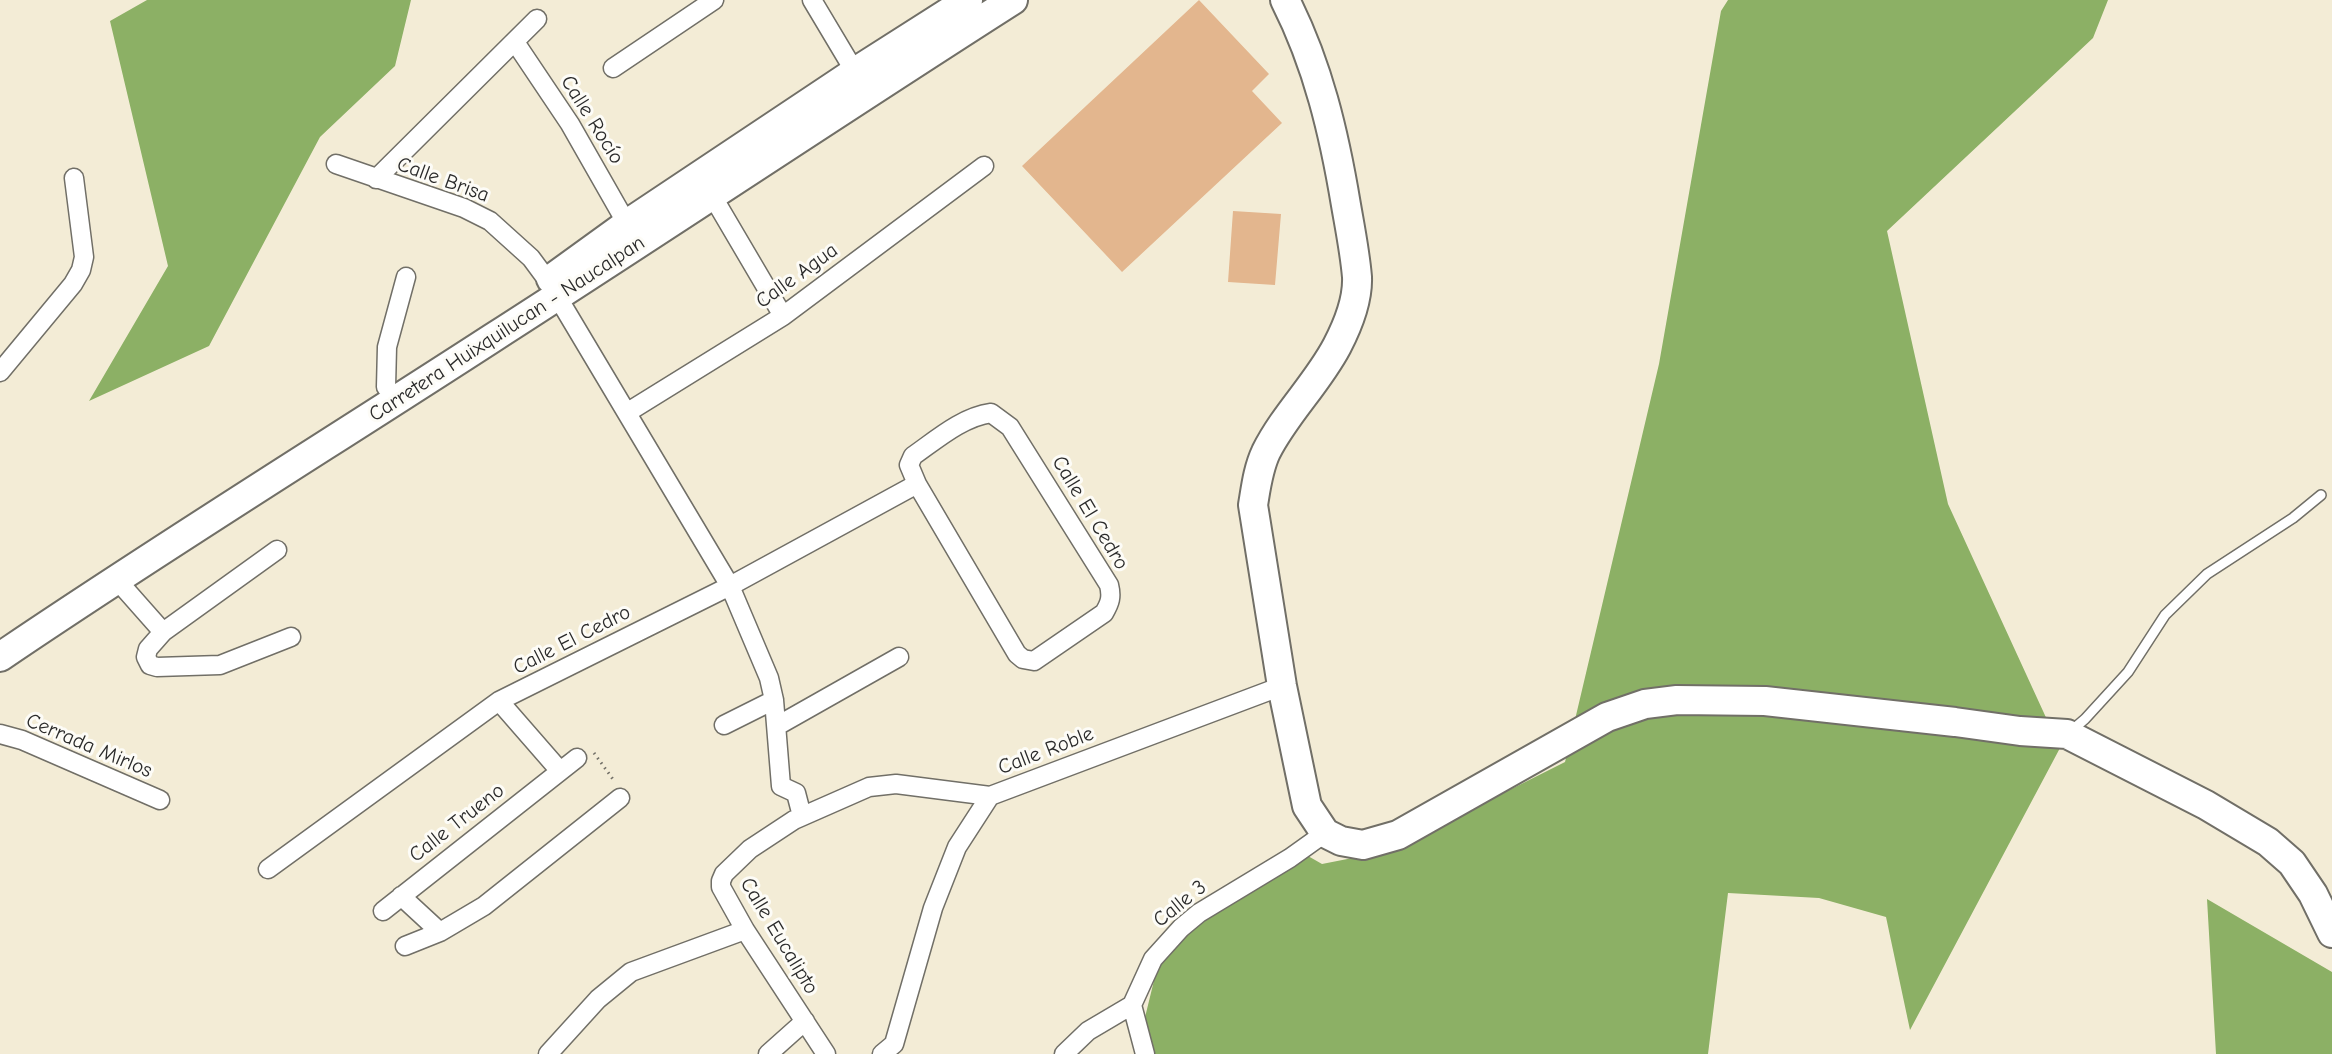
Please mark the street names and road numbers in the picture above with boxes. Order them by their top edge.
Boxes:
street label: Calle Rocío [555,71,629,169]
street label: Calle Brisa [394,152,492,208]
street label: Carretera Huixquilucan - Naucalpan [364,230,650,428]
street label: Calle Agua [751,238,843,314]
street label: Calle El Cedro [1046,451,1134,575]
street label: Calle El Cedro [509,600,635,680]
street label: Cerrada Mirlos [22,708,156,784]
street label: Calle Roble [995,721,1097,781]
street label: Calle Trueno [404,778,510,868]
street label: Calle Eucalipto [734,873,824,999]
street label: Calle 3 [1148,875,1212,933]

